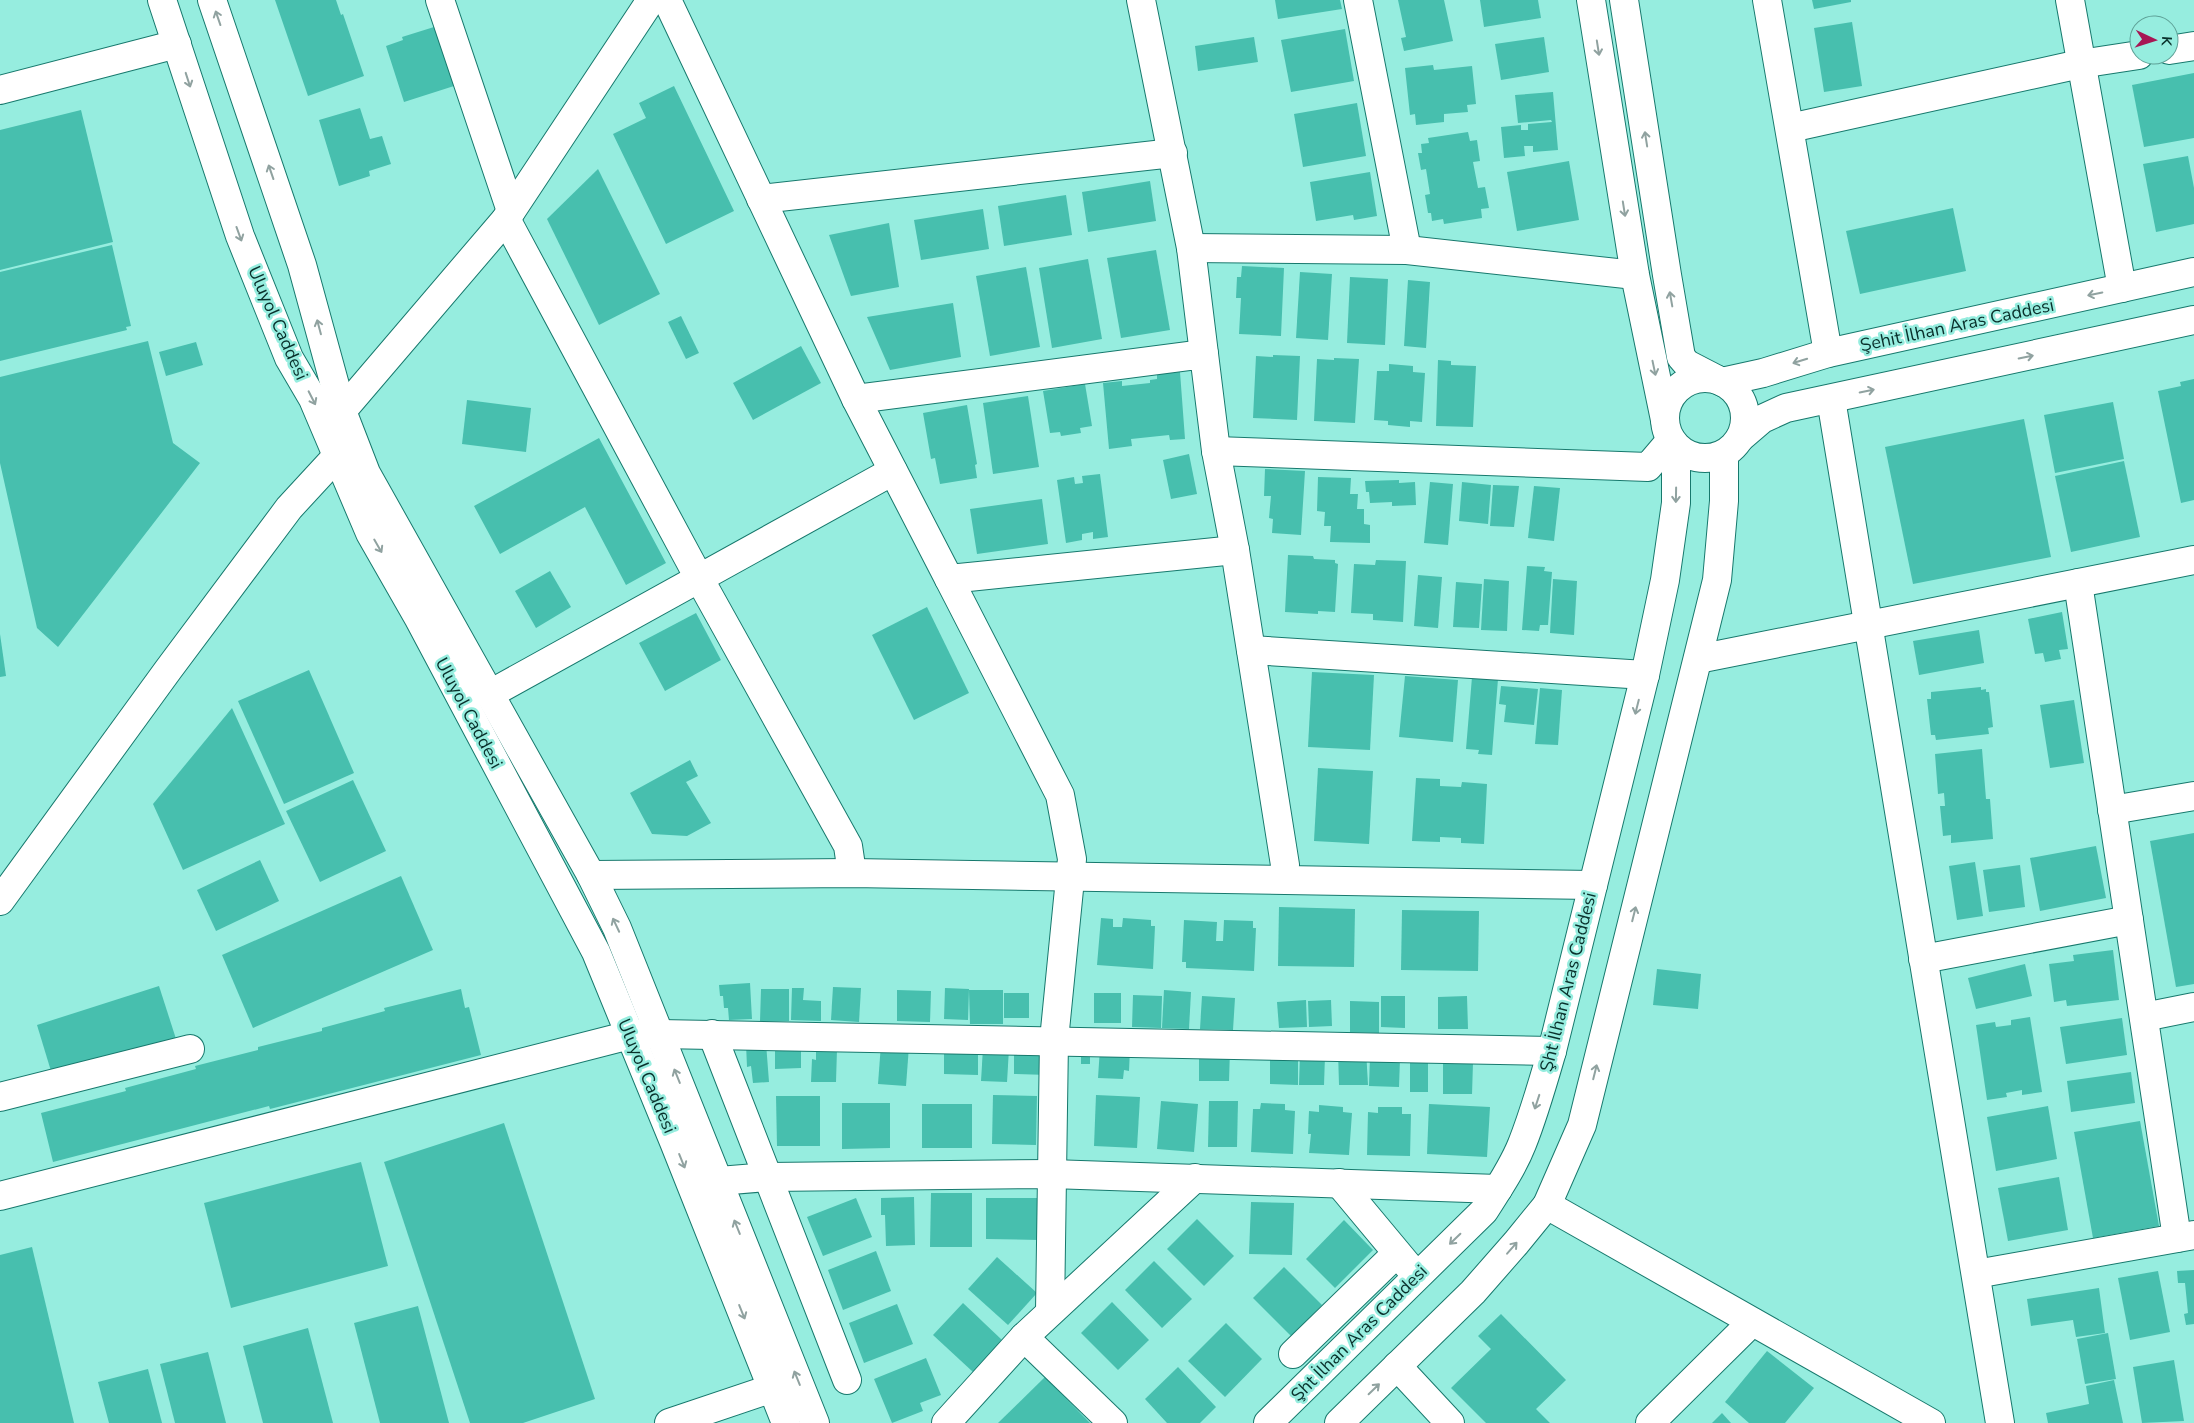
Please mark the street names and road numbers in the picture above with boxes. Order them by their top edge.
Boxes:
street label: Uluyol Caddesi [242,262,314,384]
street label: Şehit İlhan Aras Caddesi [1858,293,2056,357]
street label: Uluyol Caddesi [430,653,508,773]
street label: Şht İlhan Aras Caddesi [1534,890,1602,1074]
street label: Uluyol Caddesi [612,1015,682,1137]
street label: Şht İlhan Aras Caddesi [1286,1260,1432,1406]

